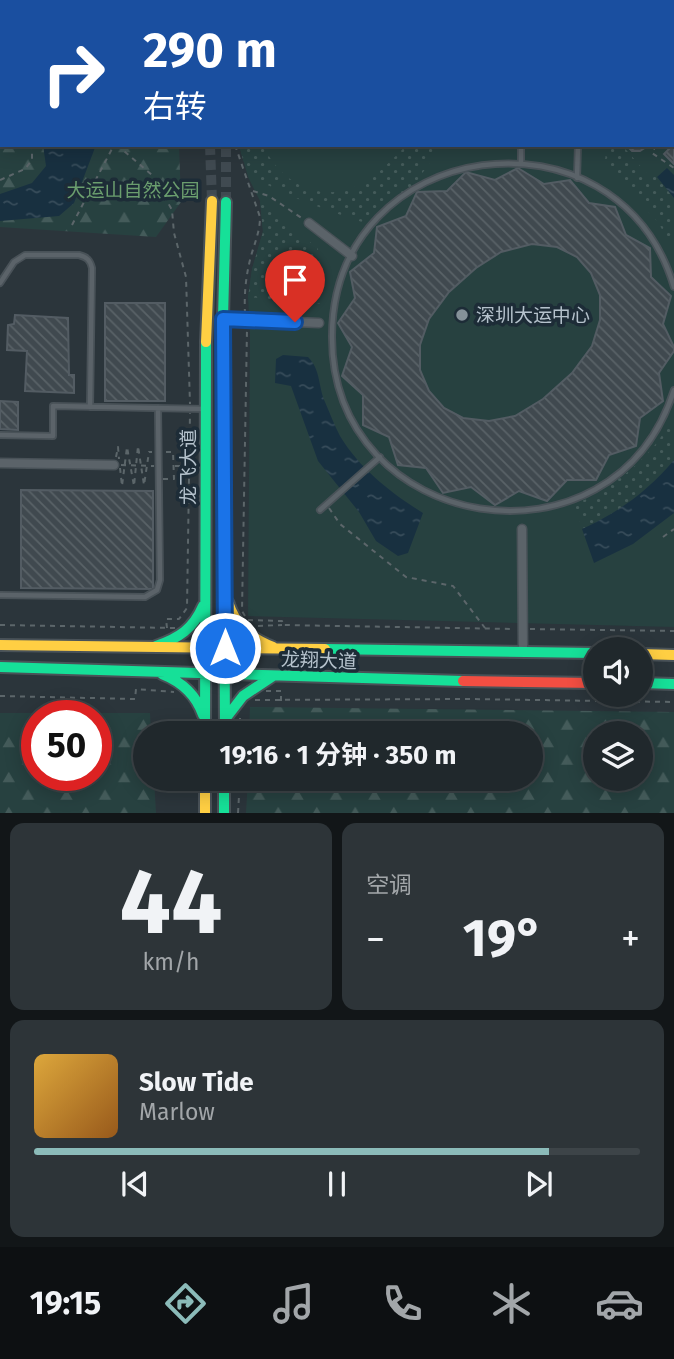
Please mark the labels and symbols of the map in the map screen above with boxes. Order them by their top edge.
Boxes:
park label: 大运山自然公园 [66,179,200,202]
pin [265,250,325,322]
place label: 深圳大运中心 [476,304,590,327]
marker: 深圳大运中心 [454,307,470,323]
street label: 龙飞大道 [177,429,200,505]
position arrow [188,611,262,685]
street label: 龙翔大道 [281,648,357,673]
speed limit sign: 50 [21,700,112,791]

